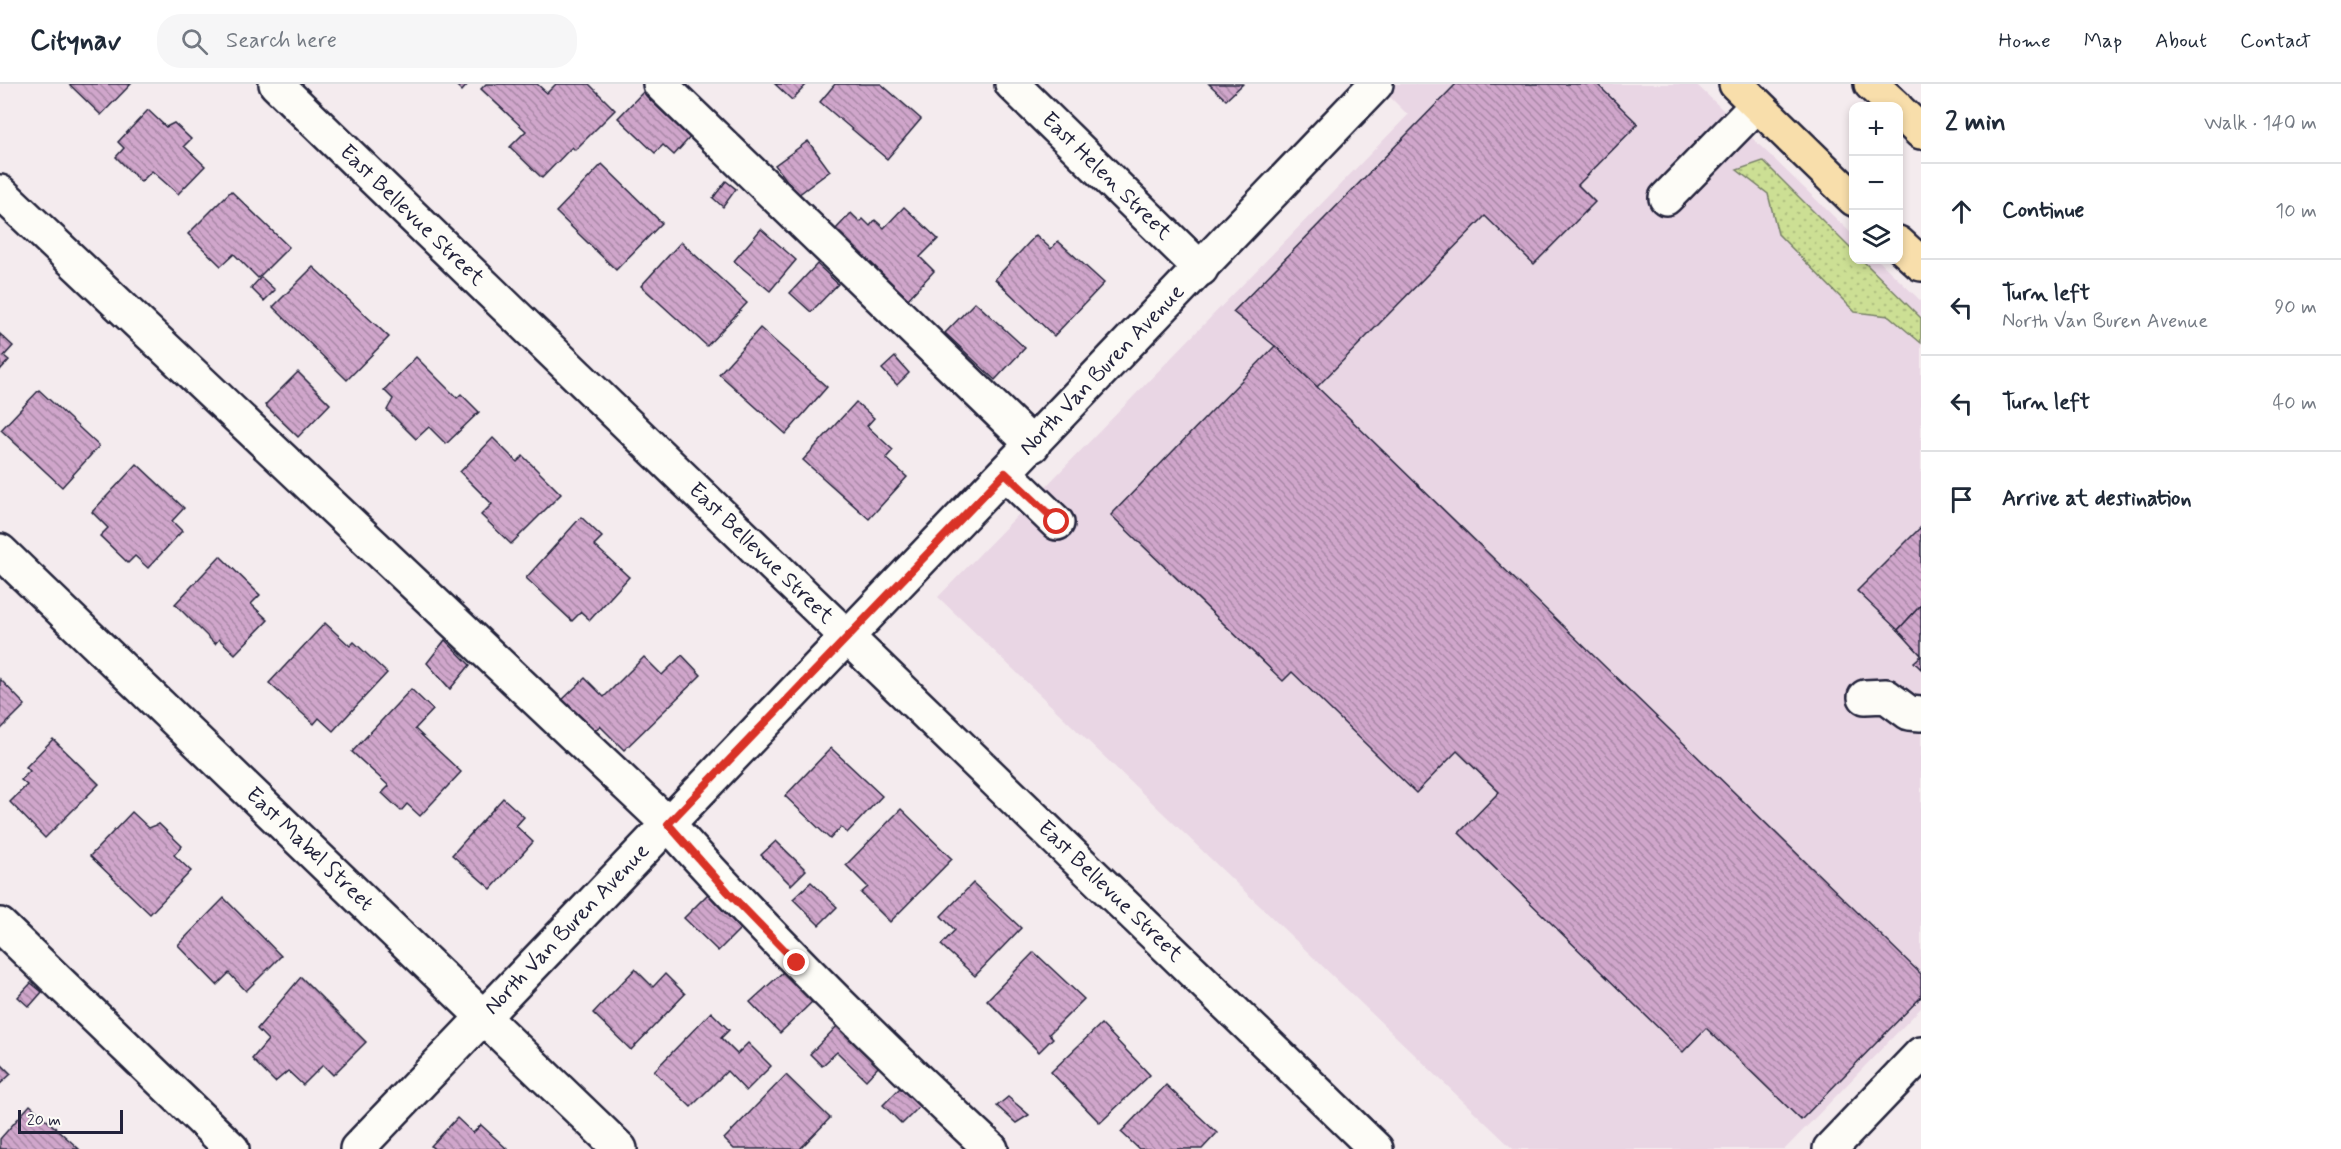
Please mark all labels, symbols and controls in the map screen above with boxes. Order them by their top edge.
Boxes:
search box [157,14,577,68]
text: Citynav [30,23,121,60]
icon: search [178,25,211,58]
text: Search here [226,27,337,55]
text: Home [1999,27,2051,55]
text: Map [2084,27,2122,55]
text: About [2155,27,2207,55]
text: Contact [2240,27,2311,55]
map controls [1849,102,1903,264]
button: + [1849,102,1903,156]
street label: East Helen Street [1035,106,1178,246]
text: 2 min [1945,106,2006,140]
text: Walk · 140 m [2204,110,2317,137]
street label: East Bellevue Street [333,139,491,292]
button: − [1849,156,1903,210]
icon: ahead [1945,195,1978,228]
text: Continue [2002,197,2084,225]
text: 10 m [2275,198,2317,225]
button: layers [1849,210,1903,264]
street label: North Van Buren Avenue [1014,278,1191,462]
text: Turn left [2002,280,2090,308]
icon: left [1945,291,1978,324]
text: 90 m [2274,294,2317,321]
text: North Van Buren Avenue [2002,308,2208,335]
icon: left [1945,387,1978,420]
text: Turn left [2002,389,2090,417]
text: 40 m [2273,390,2317,417]
street label: East Bellevue Street [682,477,840,630]
icon: arrive [1945,483,1978,516]
text: Arrive at destination [2002,485,2192,513]
route start [1043,508,1069,534]
street label: East Mabel Street [240,781,379,918]
street label: East Bellevue Street [1031,815,1189,968]
street label: North Van Buren Avenue [479,838,656,1021]
route end [783,949,809,975]
scale bar [18,1107,123,1134]
text: 20 m [27,1110,61,1131]

